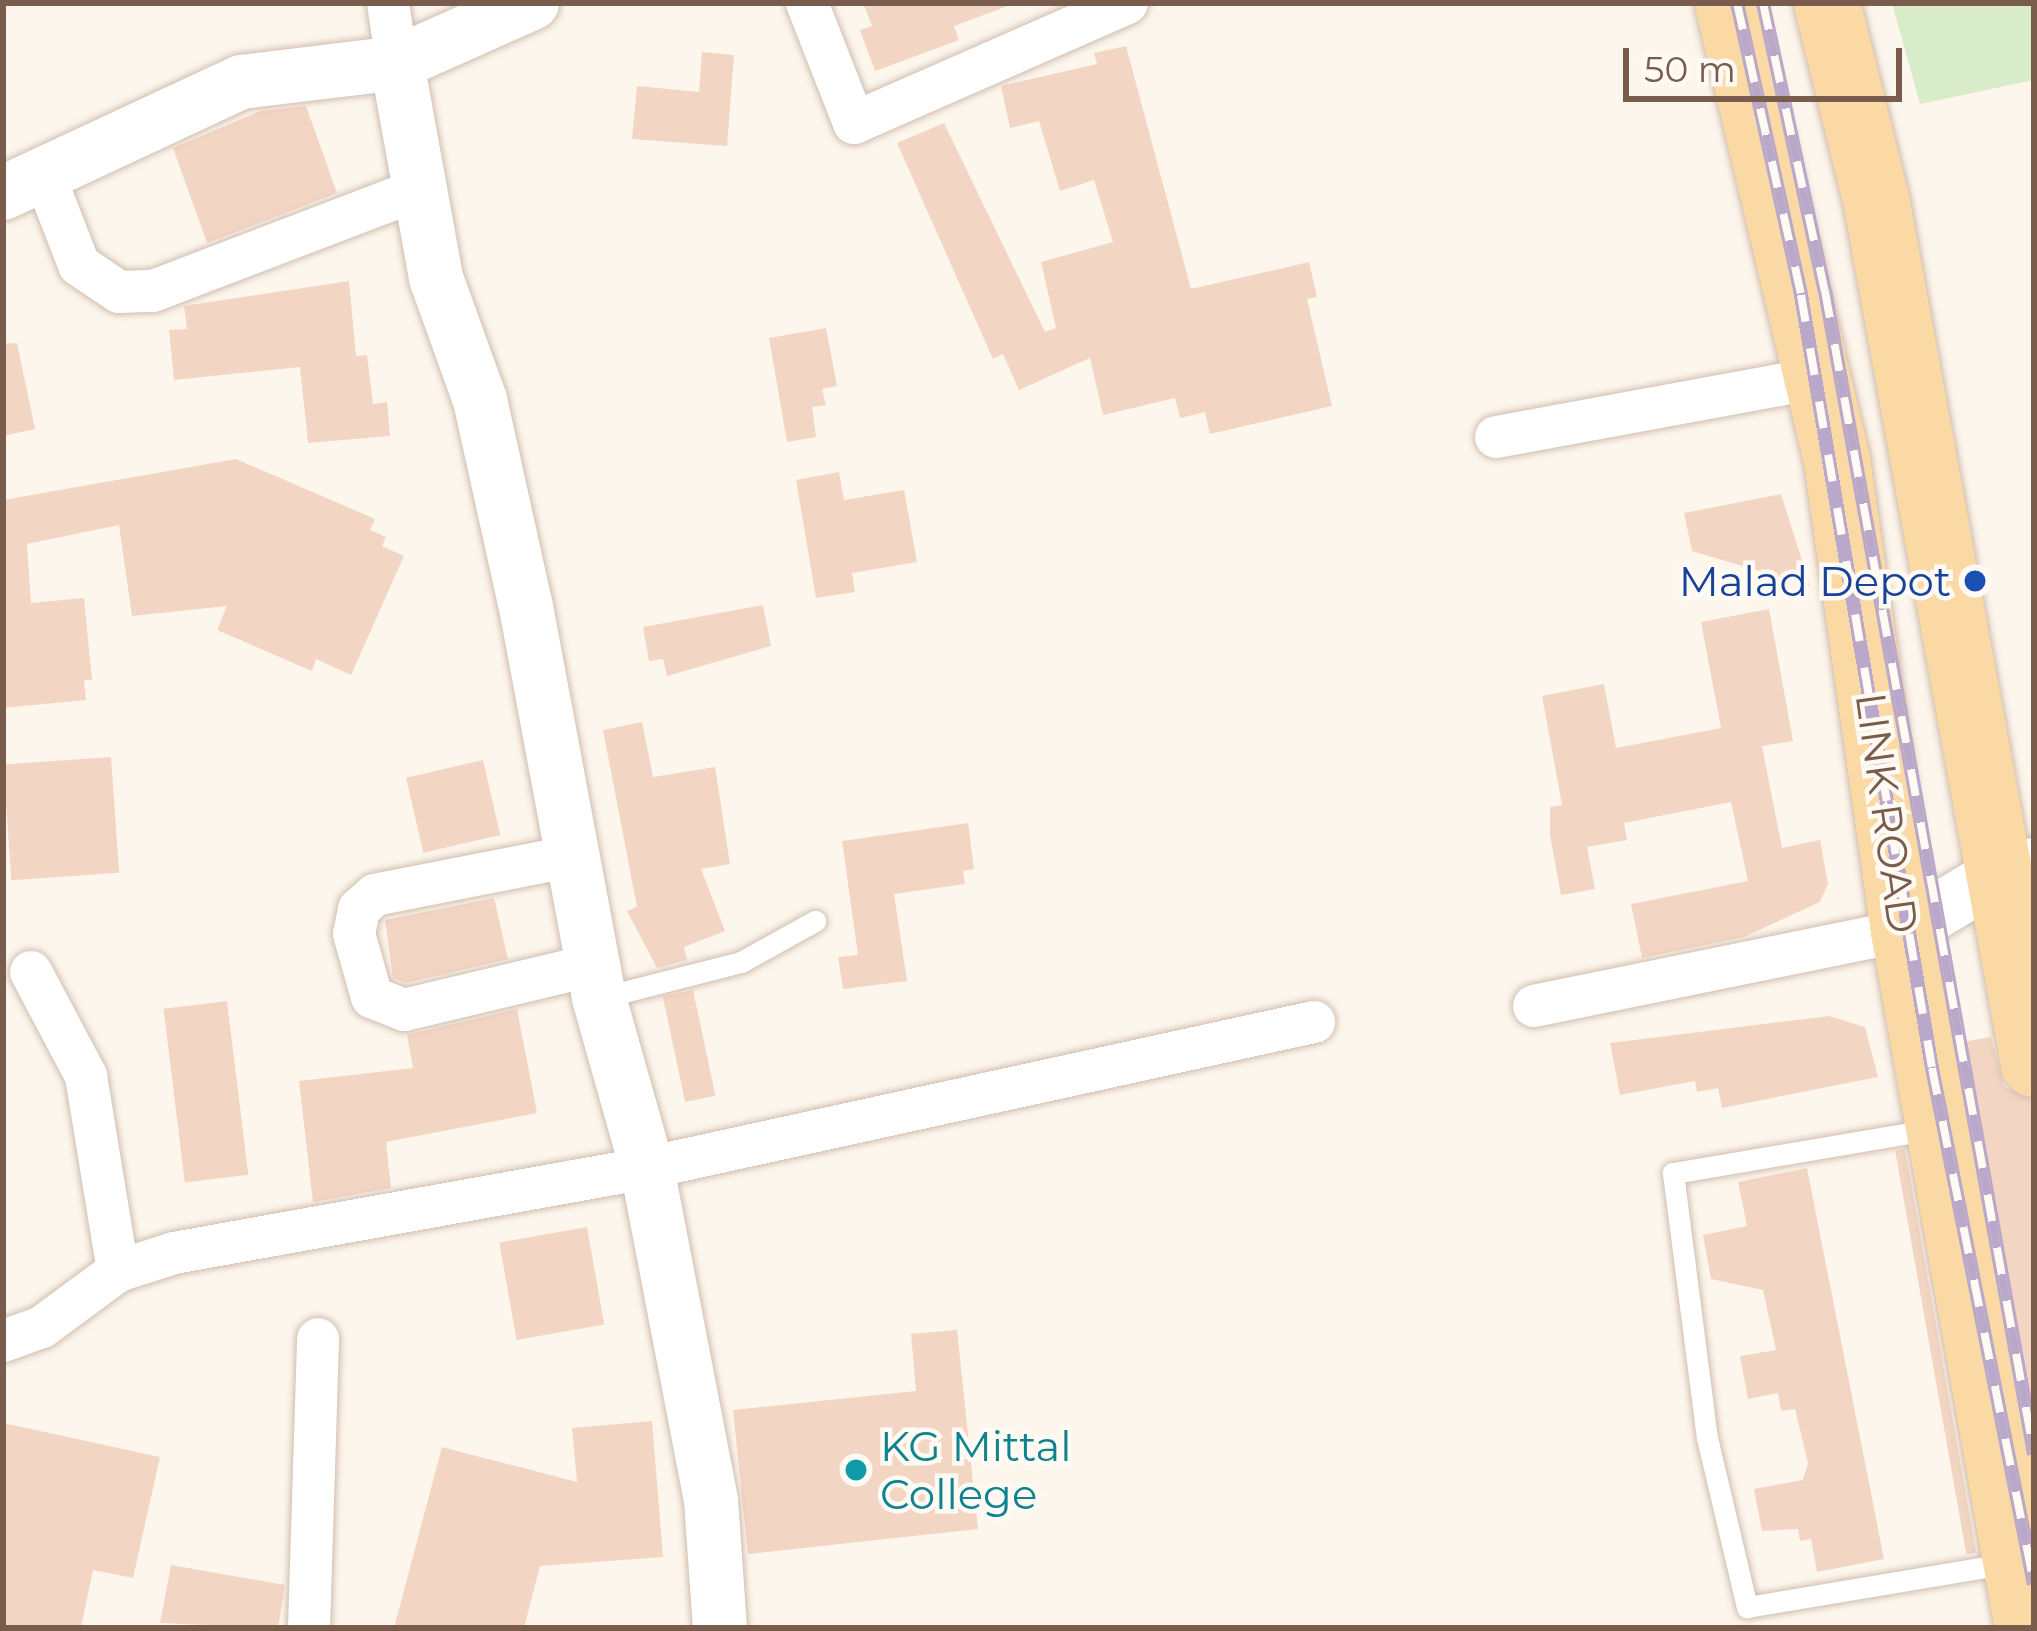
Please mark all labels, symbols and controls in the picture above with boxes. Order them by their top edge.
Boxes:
scale bar [1629,24,1908,98]
text: 50 m [1644,47,1736,91]
place label: Malad Depot [1679,556,1951,606]
marker: Malad Depot [1962,568,1988,594]
street label: LINK ROAD [1845,689,1929,937]
place label: KG Mittal College [880,1421,1071,1520]
marker: KG Mittal College [843,1457,869,1483]

